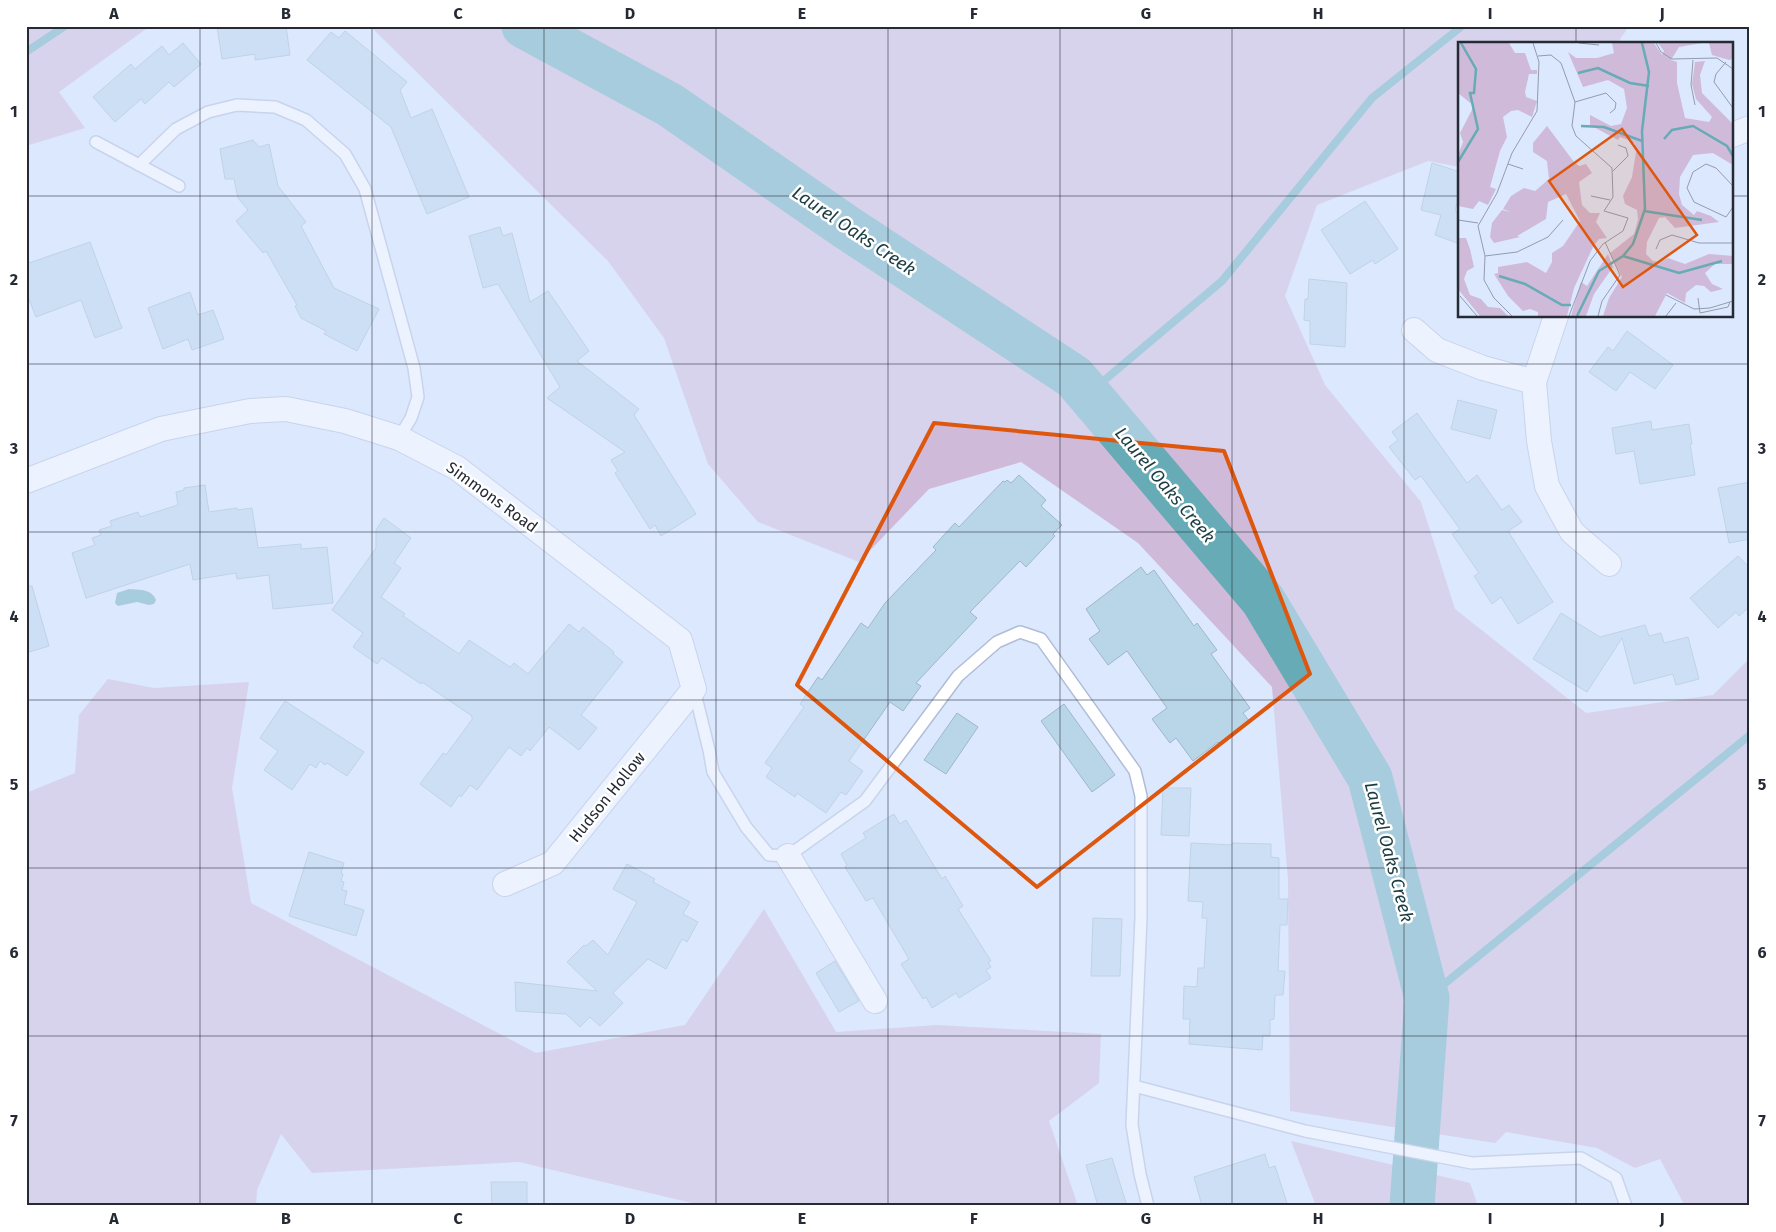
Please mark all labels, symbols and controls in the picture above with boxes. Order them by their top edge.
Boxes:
text: A [108,4,119,23]
text: B [281,4,291,23]
text: C [453,4,463,23]
text: D [625,4,635,23]
text: E [798,4,806,23]
text: F [970,4,978,23]
text: G [1141,4,1151,23]
text: H [1313,4,1323,23]
text: I [1488,4,1492,23]
text: J [1658,4,1665,23]
inset map [1458,42,1734,318]
text: 1 [10,102,18,121]
text: 1 [1758,102,1766,121]
water label: Laurel Oaks Creek [788,182,920,281]
text: 2 [10,270,18,289]
text: 2 [1758,270,1766,289]
water label: Laurel Oaks Creek [1110,423,1220,547]
text: 3 [9,439,18,458]
text: 3 [1757,439,1766,458]
street label: Simmons Road [443,458,541,536]
text: 4 [9,607,19,626]
text: 4 [1757,607,1767,626]
street label: Hudson Hollow [565,748,649,846]
text: 5 [10,775,19,794]
text: 5 [1758,775,1767,794]
water label: Laurel Oaks Creek [1360,780,1418,925]
text: 6 [9,943,19,962]
text: 6 [1757,943,1767,962]
text: 7 [10,1111,18,1130]
text: 7 [1758,1111,1766,1130]
text: A [108,1209,119,1228]
text: B [281,1209,291,1228]
text: C [453,1209,463,1228]
text: D [625,1209,635,1228]
text: E [798,1209,806,1228]
text: F [970,1209,978,1228]
text: G [1141,1209,1151,1228]
text: H [1313,1209,1323,1228]
text: I [1488,1209,1492,1228]
text: J [1658,1209,1665,1228]

